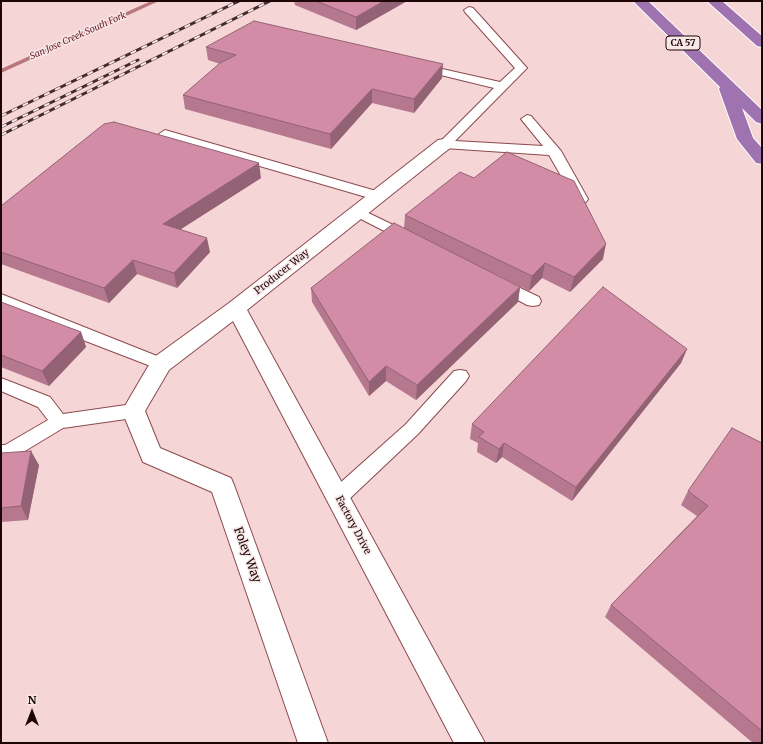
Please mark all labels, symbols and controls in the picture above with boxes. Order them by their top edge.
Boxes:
water label: San Jose Creek South Fork [28,10,128,62]
road number: CA 57 [666,36,700,50]
street label: Producer Way [252,247,312,297]
street label: Factory Drive [333,494,373,556]
street label: Foley Way [230,525,264,585]
north arrow [12,692,52,732]
text: N [28,693,36,707]

